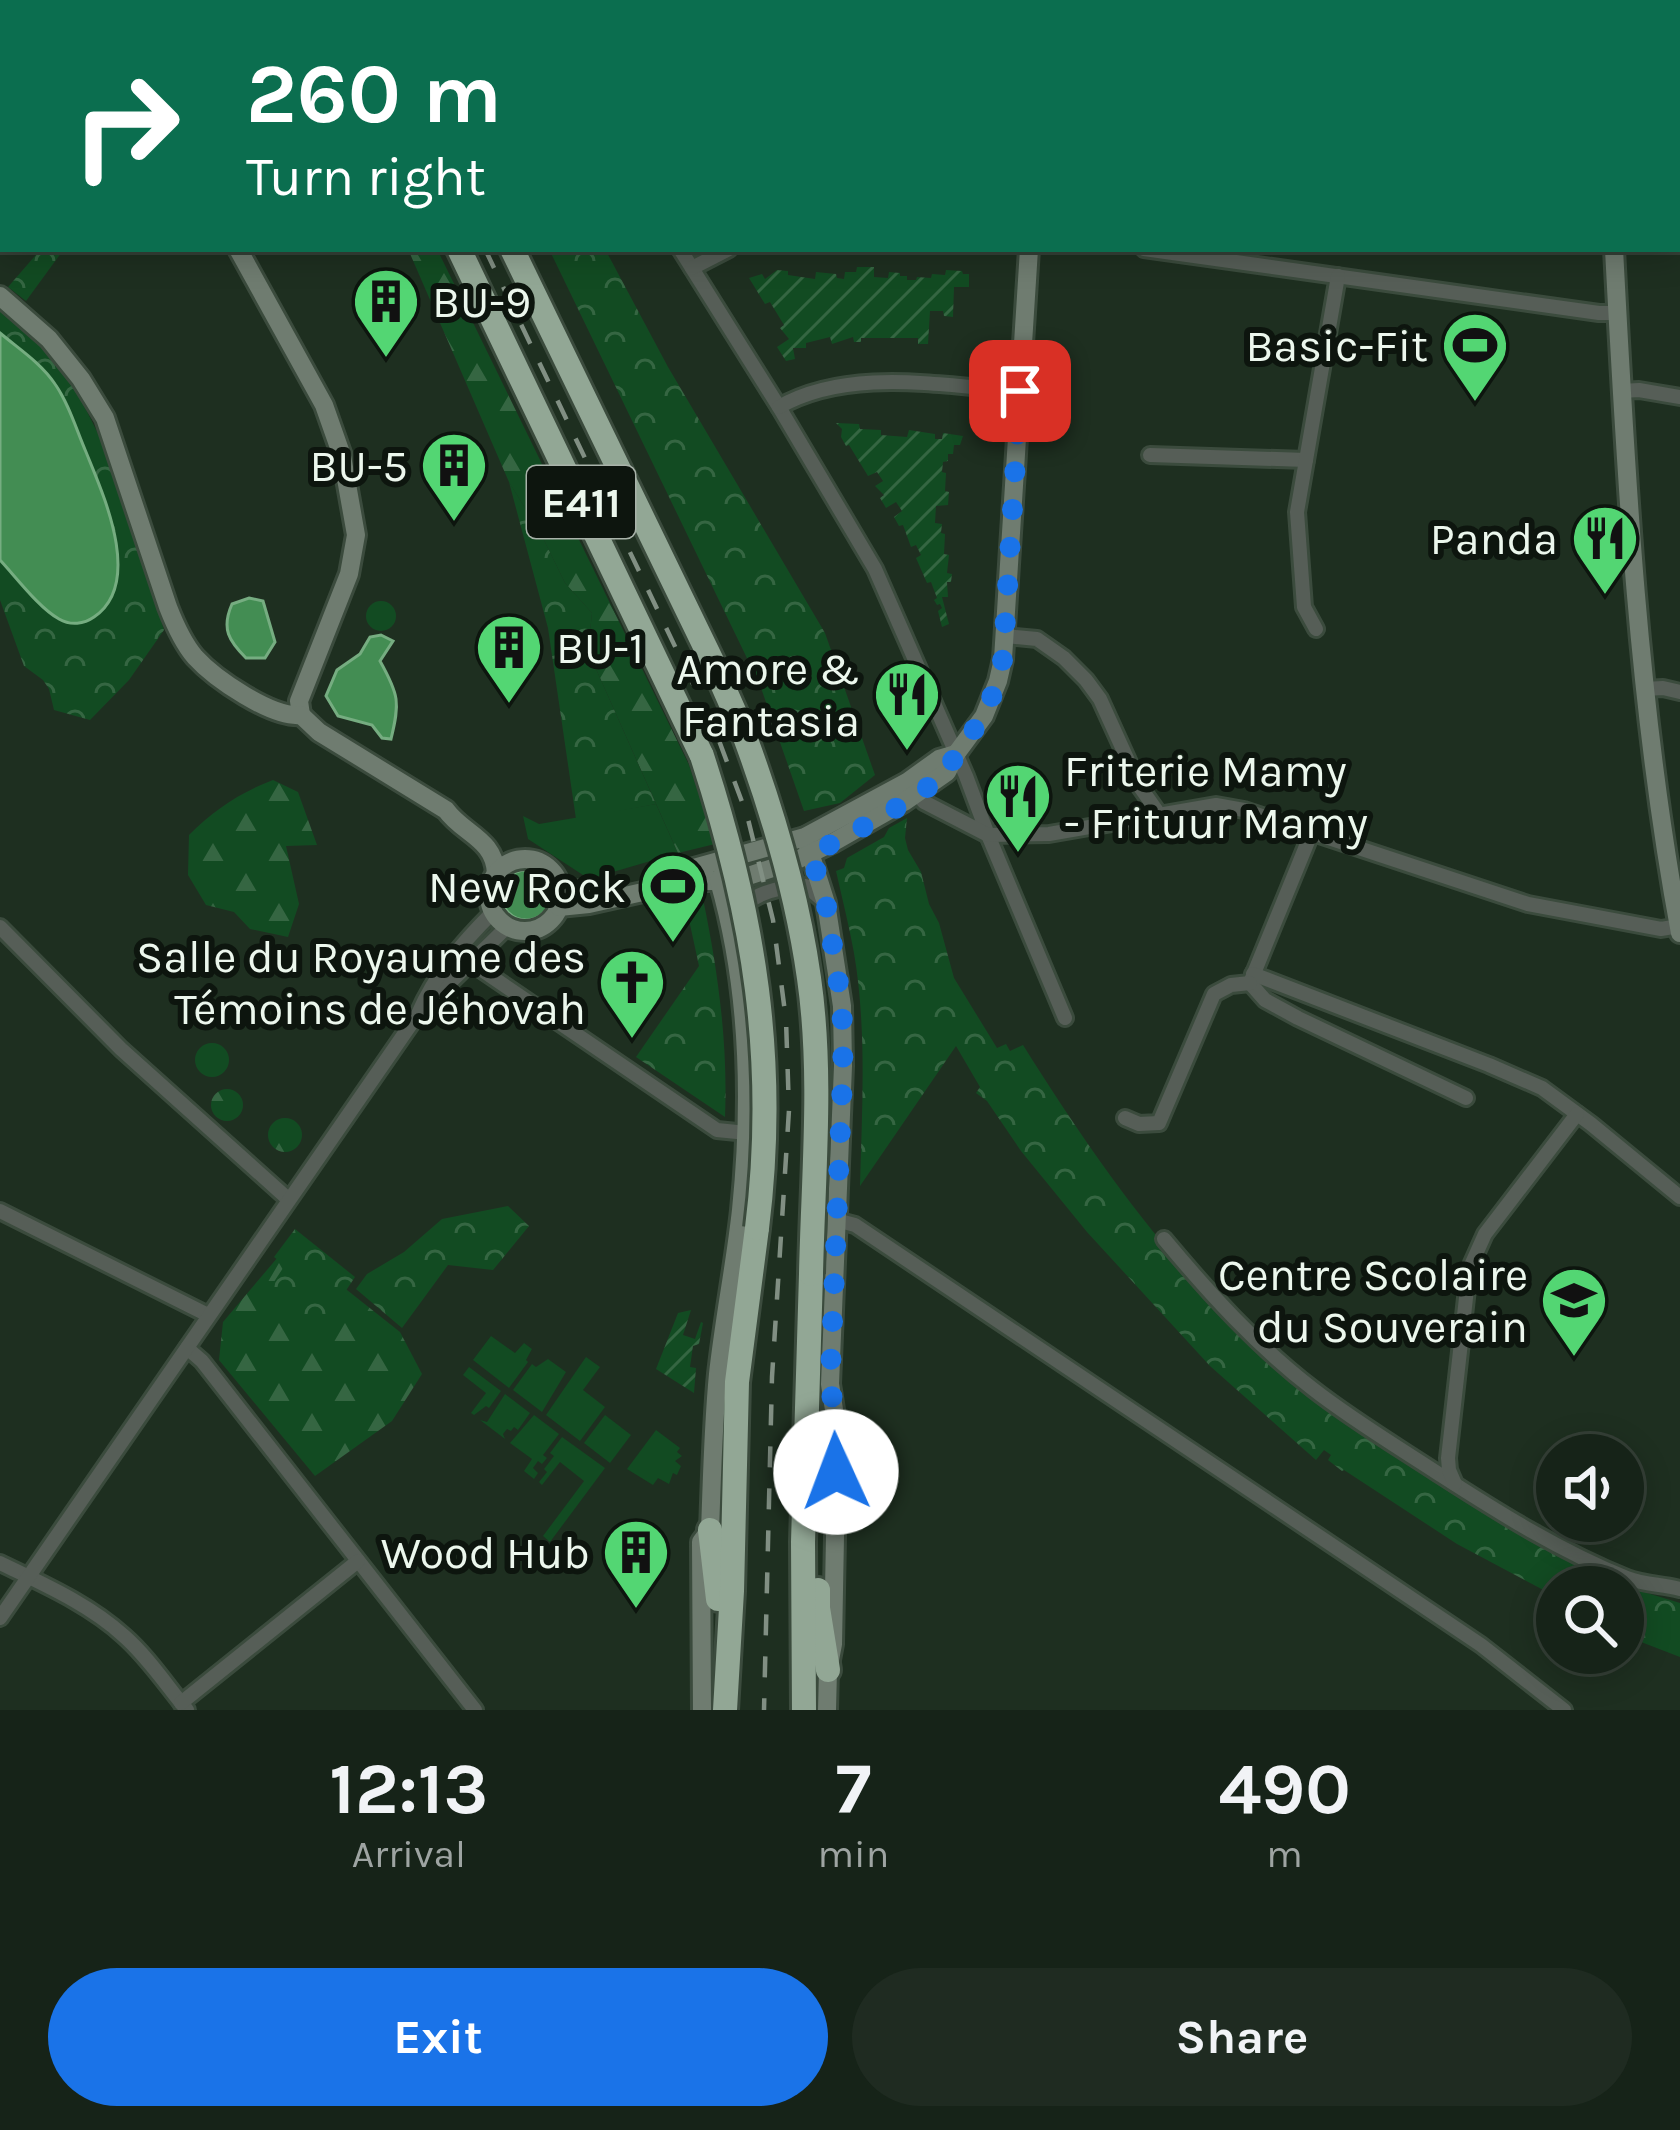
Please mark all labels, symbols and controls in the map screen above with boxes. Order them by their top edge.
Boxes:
text: 260 m [246,45,502,143]
icon: right [48,48,204,204]
text: Turn right [246,145,486,209]
building icon: BU-9 [351,266,421,360]
place label: BU-9 [432,276,531,328]
sports icon: Basic-Fit [1440,310,1510,404]
place label: Basic-Fit [1245,320,1428,372]
pin [969,340,1071,442]
icon: arrive [987,358,1053,424]
building icon: BU-5 [419,430,489,524]
place label: BU-5 [310,440,408,492]
road number: E411 [527,466,635,538]
restaurant icon: Panda [1570,503,1640,597]
place label: Panda [1430,513,1558,565]
building icon: BU-1 [474,612,544,706]
place label: BU-1 [556,622,644,674]
place label: Amore & Fantasia [676,643,860,747]
restaurant icon: Amore & Fantasia [872,659,942,753]
place label: Friterie Mamy - Frituur Mamy [1064,745,1368,850]
restaurant icon: Friterie Mamy - Frituur Mamy [983,761,1053,855]
sports icon: New Rock [638,851,708,945]
place label: New Rock [428,861,626,913]
place label: Salle du Royaume des Témoins de Jéhovah [136,931,586,1035]
church icon: Salle du Royaume des Témoins de Jéhovah [597,947,667,1041]
place label: Centre Scolaire du Souverain [1218,1249,1528,1353]
school or university icon: Centre Scolaire du Souverain [1539,1265,1609,1359]
position arrow [773,1409,899,1535]
map controls [1536,1434,1644,1674]
button: sound [1536,1434,1644,1542]
building icon: Wood Hub [601,1517,671,1611]
place label: Wood Hub [381,1527,590,1579]
button: search [1536,1566,1644,1674]
text: 12:13 [329,1747,488,1831]
text: 7 [835,1747,871,1831]
text: 490 [1218,1747,1351,1831]
text: Arrival [352,1831,466,1877]
text: min [818,1831,889,1877]
text: m [1266,1831,1303,1877]
button: Exit [48,1968,828,2106]
button: Share [852,1968,1632,2106]

